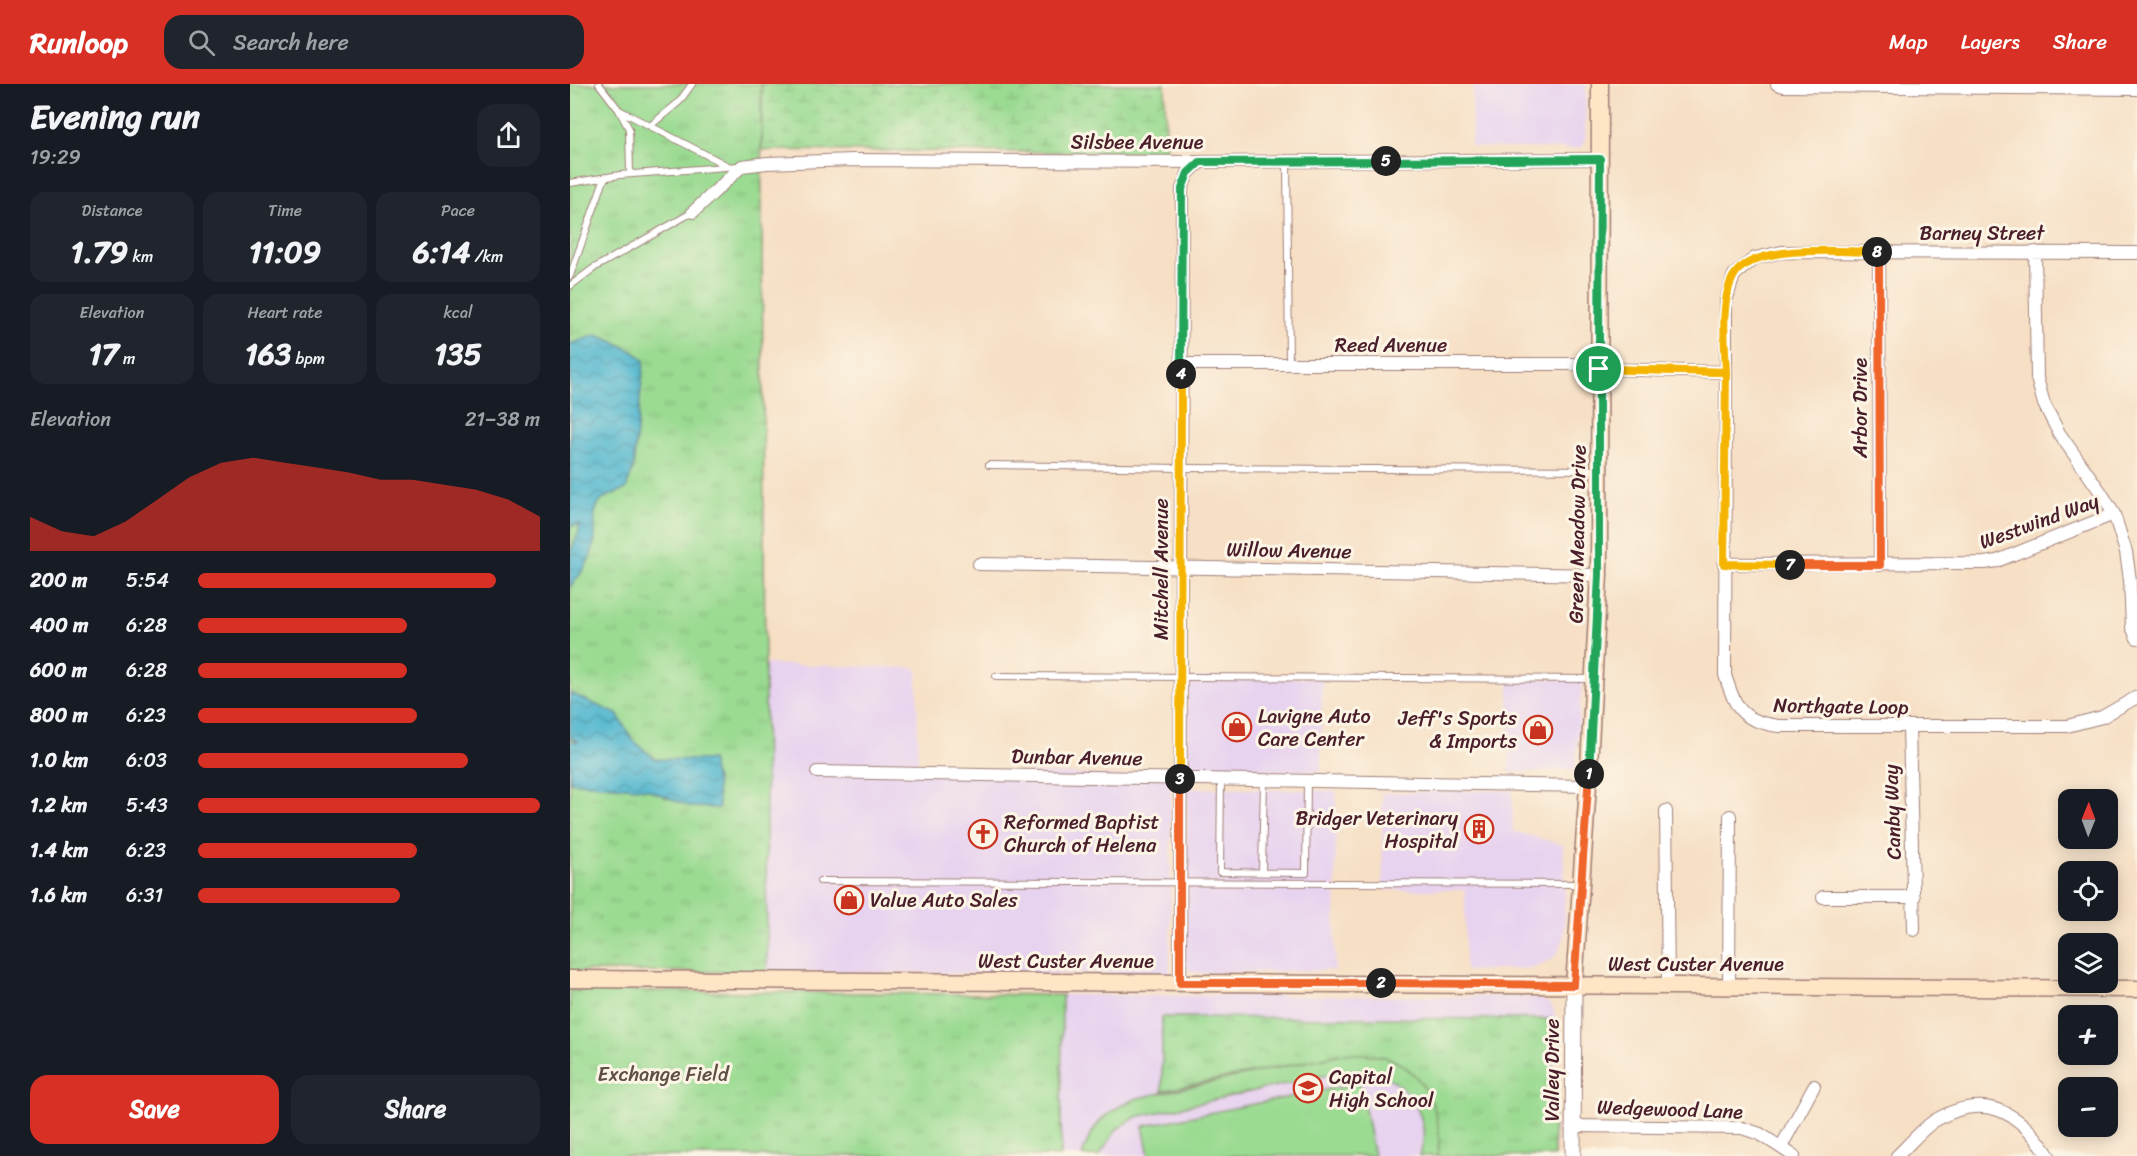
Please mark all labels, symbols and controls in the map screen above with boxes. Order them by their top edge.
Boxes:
search box [164,15,584,69]
text: Runloop [30,18,128,67]
text: Search here [233,23,349,62]
text: Map [1889,23,1928,61]
text: Layers [1961,23,2020,61]
text: Share [2053,23,2107,61]
icon: search [185,26,218,59]
text: Evening run [30,88,200,146]
button: share [477,104,540,167]
street label: Silsbee Avenue [1071,125,1204,160]
text: 19:29 [30,140,81,175]
pin: 5 [1371,146,1401,176]
text: 5 [1381,146,1391,175]
text: Distance [82,196,142,225]
text: Time [268,196,302,225]
text: Pace [441,196,475,225]
street label: Barney Street [1920,216,2045,251]
text: 1.79 [71,225,128,279]
text: 11:09 [249,225,321,279]
text: 6:14 [413,225,470,279]
pin: 8 [1862,237,1892,267]
text: 8 [1872,237,1882,266]
text: km [128,242,153,271]
text: /km [470,242,503,271]
text: Elevation [80,298,144,327]
text: Heart rate [247,298,323,327]
text: kcal [443,298,473,327]
text: 17 [89,327,119,381]
text: 163 [245,327,291,381]
text: 135 [434,327,482,381]
street label: Reed Avenue [1335,328,1447,363]
pin [1573,343,1624,394]
text: m [119,344,135,373]
text: bpm [291,344,325,373]
icon: arrive [1582,352,1615,385]
street label: Arbor Drive [1843,358,1878,459]
pin: 4 [1166,359,1196,389]
text: 4 [1176,359,1186,388]
text: Elevation [30,402,111,437]
text: 21–38 m [465,402,540,437]
street label: Green Meadow Drive [1558,444,1597,624]
street label: Westwind Way [1974,483,2105,559]
street label: Mitchell Avenue [1144,498,1179,640]
street label: Willow Avenue [1226,532,1352,569]
pin: 7 [1775,550,1805,580]
text: 7 [1785,550,1795,579]
text: 200 m [30,563,87,598]
text: 5:54 [126,563,169,598]
text: 400 m [30,608,88,643]
text: 6:28 [126,608,167,643]
text: 600 m [30,653,87,688]
text: 6:28 [126,653,167,688]
street label: Northgate Loop [1773,688,1909,725]
text: 800 m [30,698,88,733]
text: 6:23 [126,698,166,733]
place label: Lavigne Auto Care Center [1258,699,1371,757]
place label: Jeff's Sports & Imports [1397,701,1518,759]
shop icon: Lavigne Auto Care Center [1221,711,1253,743]
shop icon: Jeff's Sports & Imports [1522,714,1554,746]
street label: Dunbar Avenue [1011,739,1143,776]
text: 1.0 km [30,743,88,778]
text: 6:03 [126,743,167,778]
pin: 1 [1574,759,1604,789]
text: 1 [1586,759,1592,788]
street label: Canby Way [1873,763,1912,860]
pin: 3 [1165,764,1195,794]
text: 3 [1176,764,1184,793]
text: 1.2 km [30,788,87,823]
text: 5:43 [126,788,168,823]
north arrow [2058,789,2118,849]
map controls [2058,789,2118,1137]
place label: Bridger Veterinary Hospital [1295,801,1459,859]
place label: Reformed Baptist Church of Helena [1004,805,1159,863]
building icon: Bridger Veterinary Hospital [1463,813,1495,845]
church icon: Reformed Baptist Church of Helena [967,818,999,850]
text: 1.4 km [30,833,88,868]
text: 6:23 [126,833,166,868]
button: locate [2058,861,2118,921]
text: 1.6 km [30,878,87,913]
text: 6:31 [126,878,163,913]
place label: Value Auto Sales [870,883,1018,918]
shop icon: Value Auto Sales [833,884,865,916]
button: layers [2058,933,2118,993]
street label: West Custer Avenue [978,944,1154,979]
street label: West Custer Avenue [1608,947,1784,982]
pin: 2 [1366,968,1396,998]
text: 2 [1376,968,1386,997]
button: + [2058,1005,2118,1065]
street label: Valley Drive [1535,1019,1570,1121]
park label: Exchange Field [597,1057,730,1092]
place label: Capital High School [1329,1060,1435,1118]
school or university icon: Capital High School [1292,1072,1324,1104]
button: Save [30,1075,279,1144]
button: Share [291,1075,540,1144]
button: − [2058,1077,2118,1137]
street label: Wedgewood Lane [1596,1089,1744,1130]

